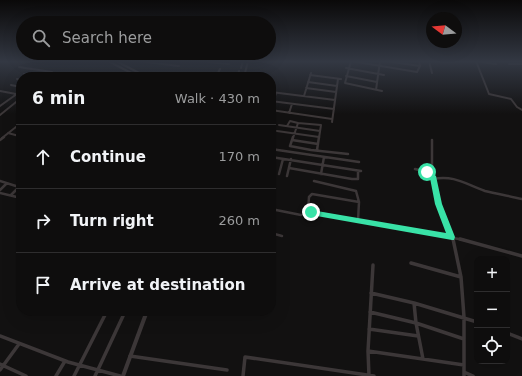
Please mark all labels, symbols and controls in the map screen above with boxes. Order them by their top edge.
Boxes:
north arrow [426,12,462,48]
search box [16,16,276,60]
icon: search [30,27,52,49]
text: Search here [62,29,152,47]
text: 6 min [32,88,85,108]
text: Walk · 430 m [175,91,260,106]
icon: ahead [32,146,54,168]
text: Continue [70,148,146,166]
text: 170 m [218,149,260,164]
route start [418,163,436,181]
route end [302,203,320,221]
icon: right [32,210,54,232]
text: Turn right [70,212,154,230]
text: 260 m [218,213,260,228]
map controls [474,256,510,364]
button: + [474,256,510,292]
icon: arrive [32,274,54,296]
text: Arrive at destination [70,276,245,294]
button: − [474,292,510,328]
button: locate [474,328,510,364]

